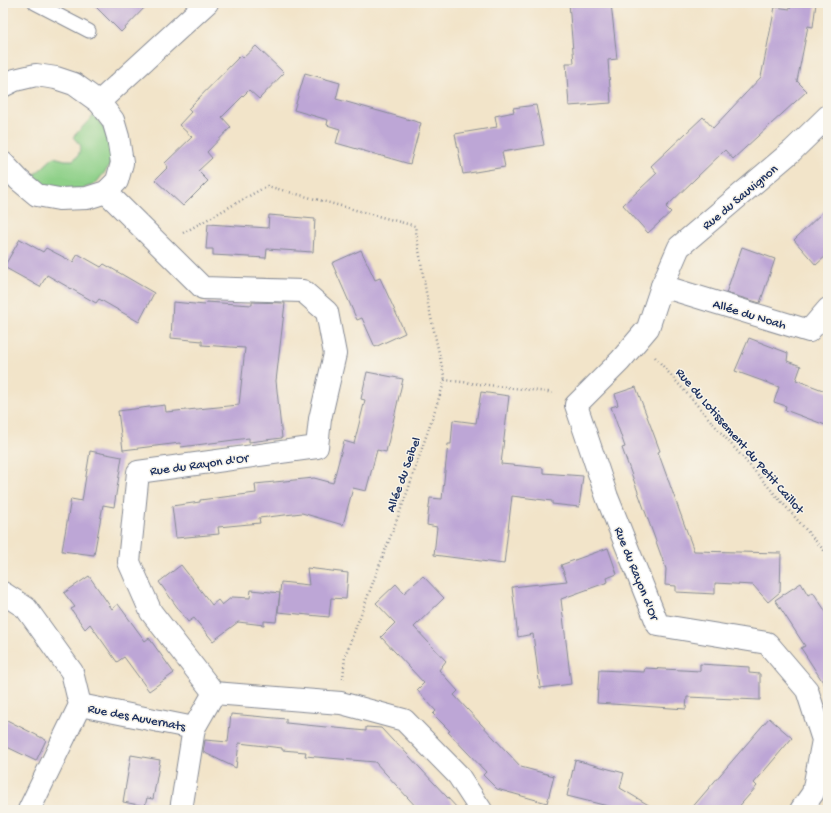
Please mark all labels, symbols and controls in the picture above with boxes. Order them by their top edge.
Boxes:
street label: Rue du Sauvignon [700,161,782,234]
street label: Allée du Noah [711,297,788,334]
street label: Rue du Lotissement du Petit Caillot [672,366,808,519]
street label: Allée du Seibel [384,435,425,514]
street label: Rue du Rayon d'Or [149,451,251,480]
street label: Rue du Rayon d'Or [610,525,662,624]
street label: Rue des Auvernats [86,702,188,736]

